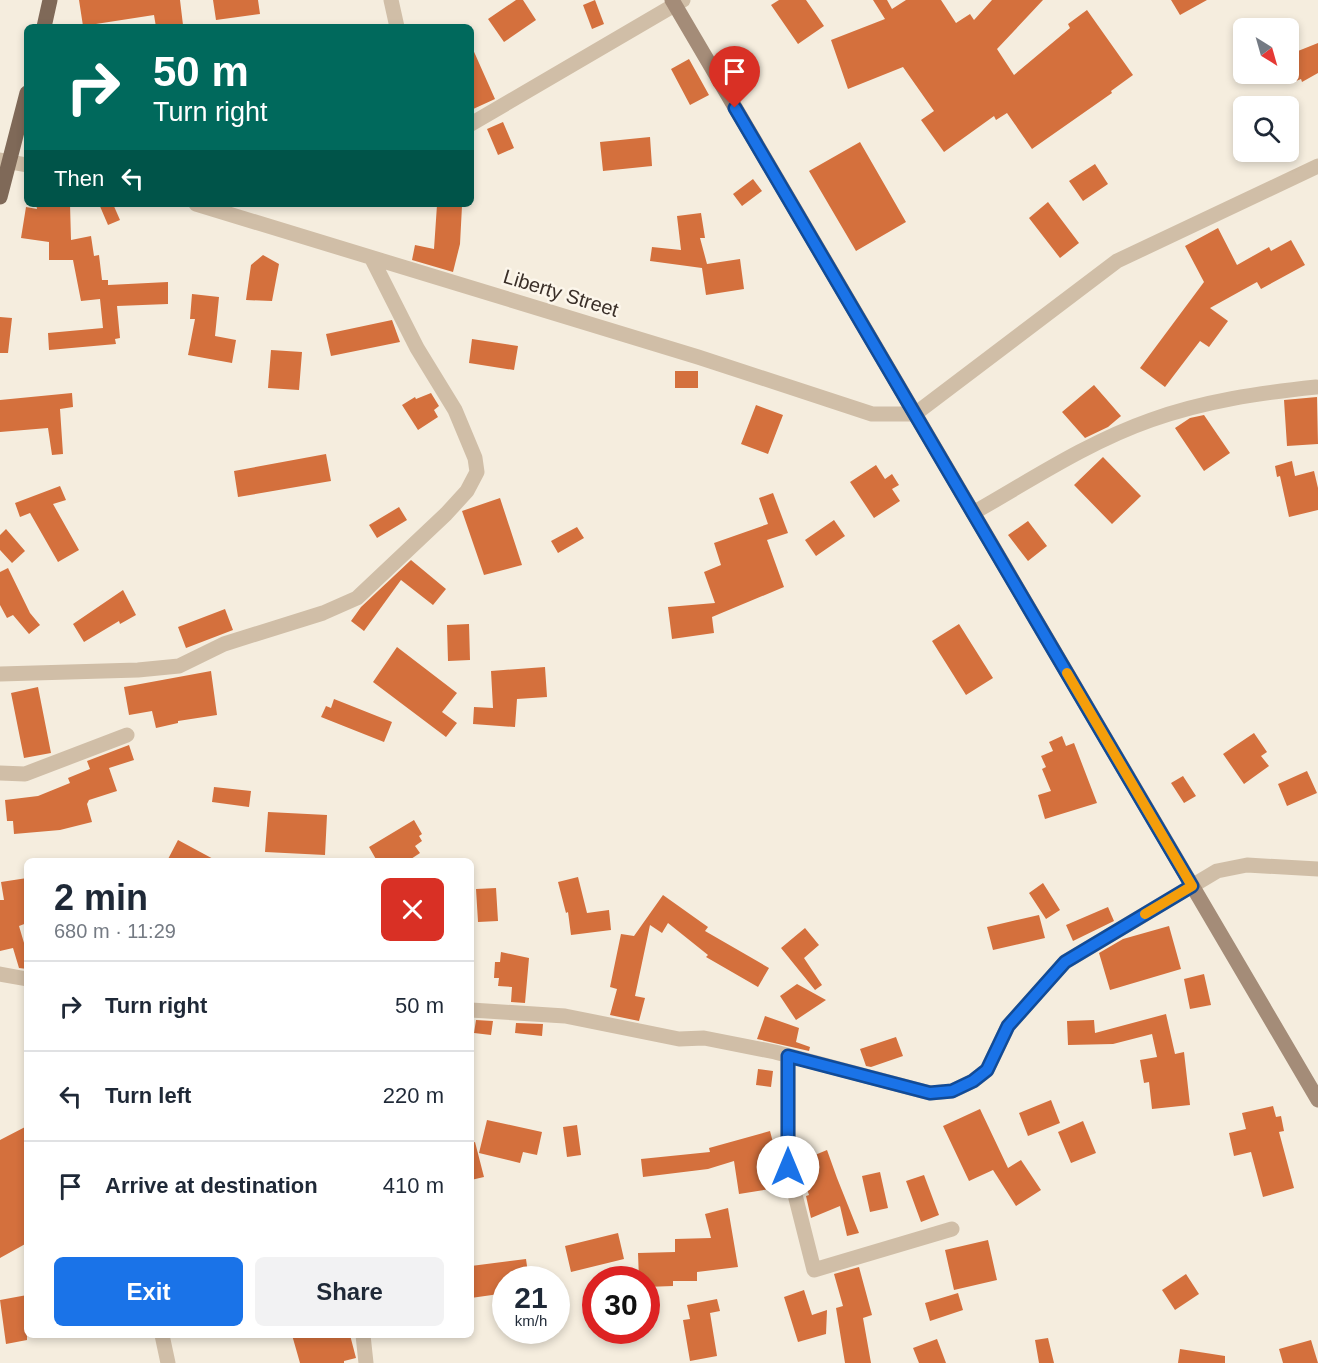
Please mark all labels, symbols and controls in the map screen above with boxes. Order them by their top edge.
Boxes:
north arrow [1233,18,1299,84]
map controls [1233,18,1299,162]
pin [709,46,760,108]
icon: right [54,48,132,126]
text: 50 m [153,48,249,95]
icon: arrive [718,55,751,88]
button: search [1233,96,1299,162]
text: Turn right [153,97,268,127]
icon: left [116,162,149,195]
text: Then [54,166,104,191]
street label: Liberty Street [501,265,622,321]
text: 2 min [54,877,148,918]
button: close [381,878,444,941]
text: 680 m · 11:29 [54,920,176,942]
icon: right [54,990,87,1023]
text: Turn right [105,993,207,1018]
text: 50 m [395,993,444,1018]
icon: left [54,1080,87,1113]
text: Turn left [105,1083,191,1108]
text: 220 m [383,1083,444,1108]
position arrow [756,1135,820,1199]
icon: arrive [54,1170,87,1203]
text: Arrive at destination [105,1173,318,1198]
text: 410 m [383,1173,444,1198]
button: Exit [54,1257,243,1326]
button: Share [255,1257,444,1326]
speed limit sign: 30 [582,1266,660,1344]
text: 21 [514,1281,548,1314]
text: km/h [515,1312,547,1329]

